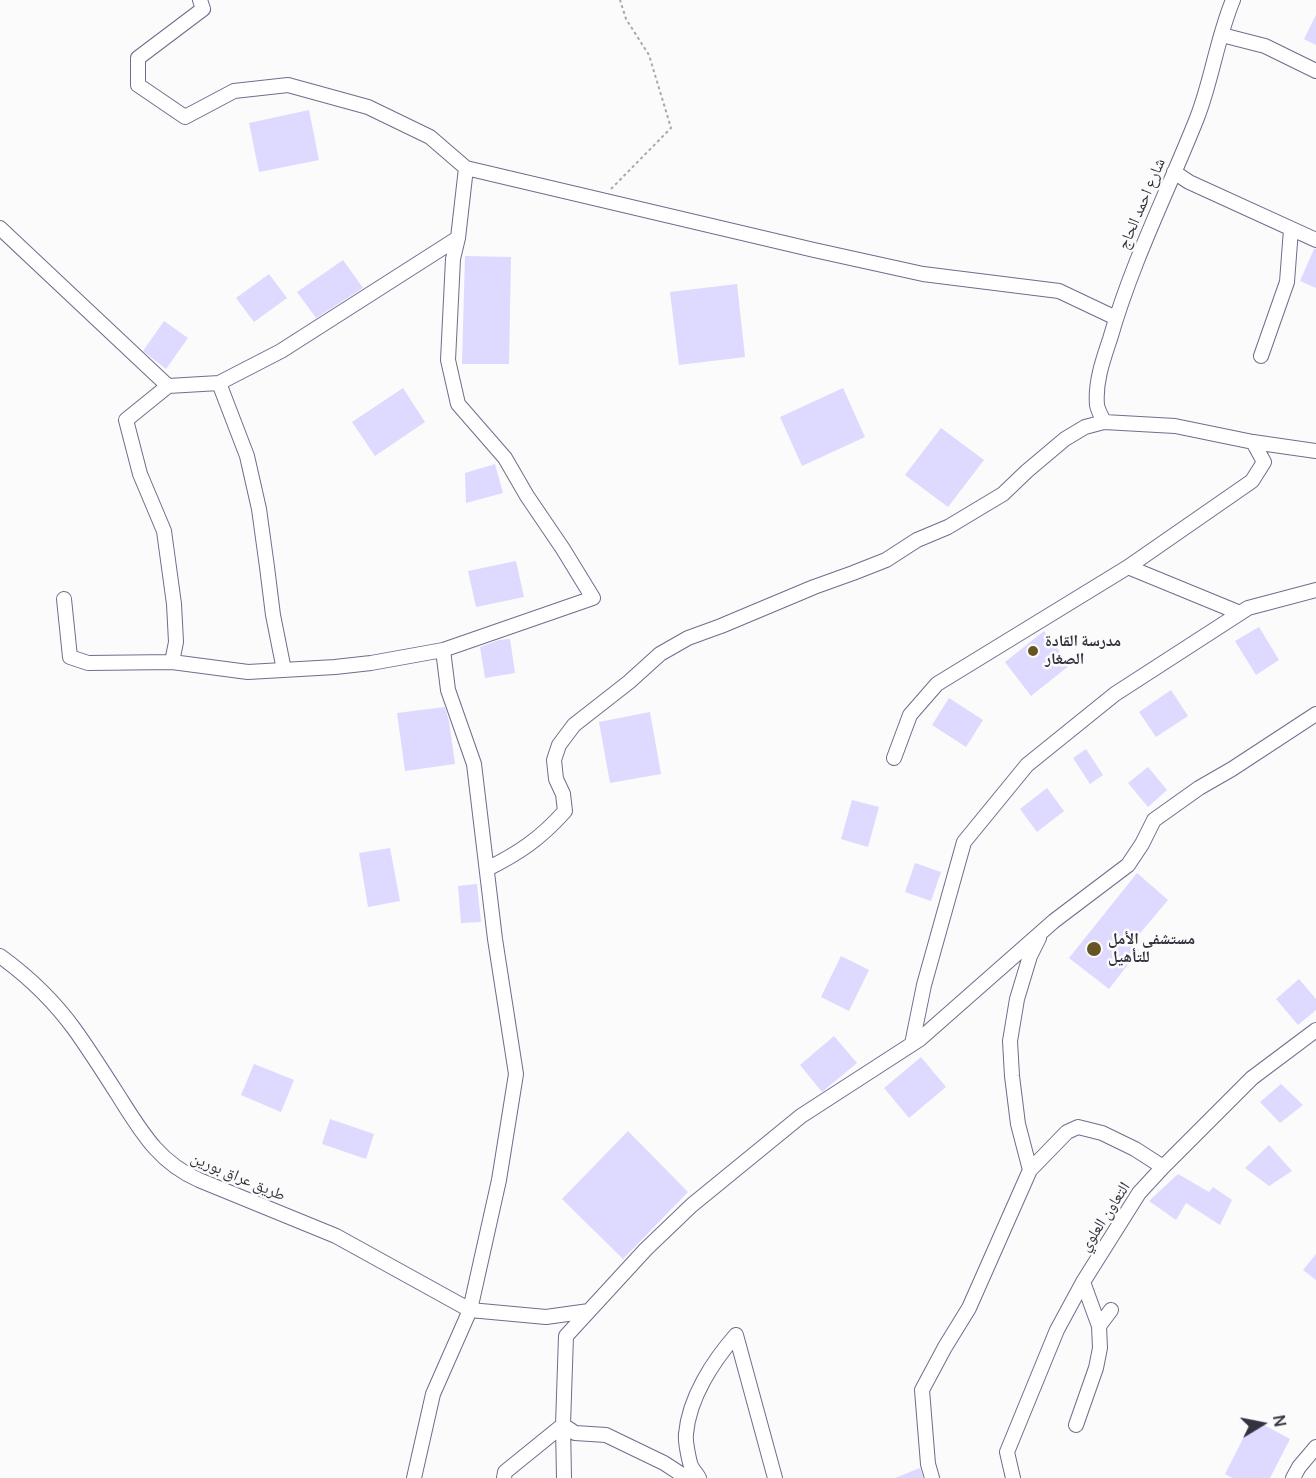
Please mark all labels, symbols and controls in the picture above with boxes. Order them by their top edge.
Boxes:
street label: شارع احمد الحاج [1114,156,1170,252]
place label: مدرسة القادة الصغار [1045,632,1121,670]
marker: مدرسة القادة الصغار [1026,644,1040,658]
place label: مستشفى الأمل للتأهيل [1108,930,1195,968]
marker: مستشفى الأمل للتأهيل [1085,940,1103,958]
street label: طريق عراق بورين [188,1148,288,1206]
street label: التعاون العلوي [1075,1179,1135,1255]
north arrow [1232,1394,1292,1454]
text: N [1268,1413,1292,1428]

